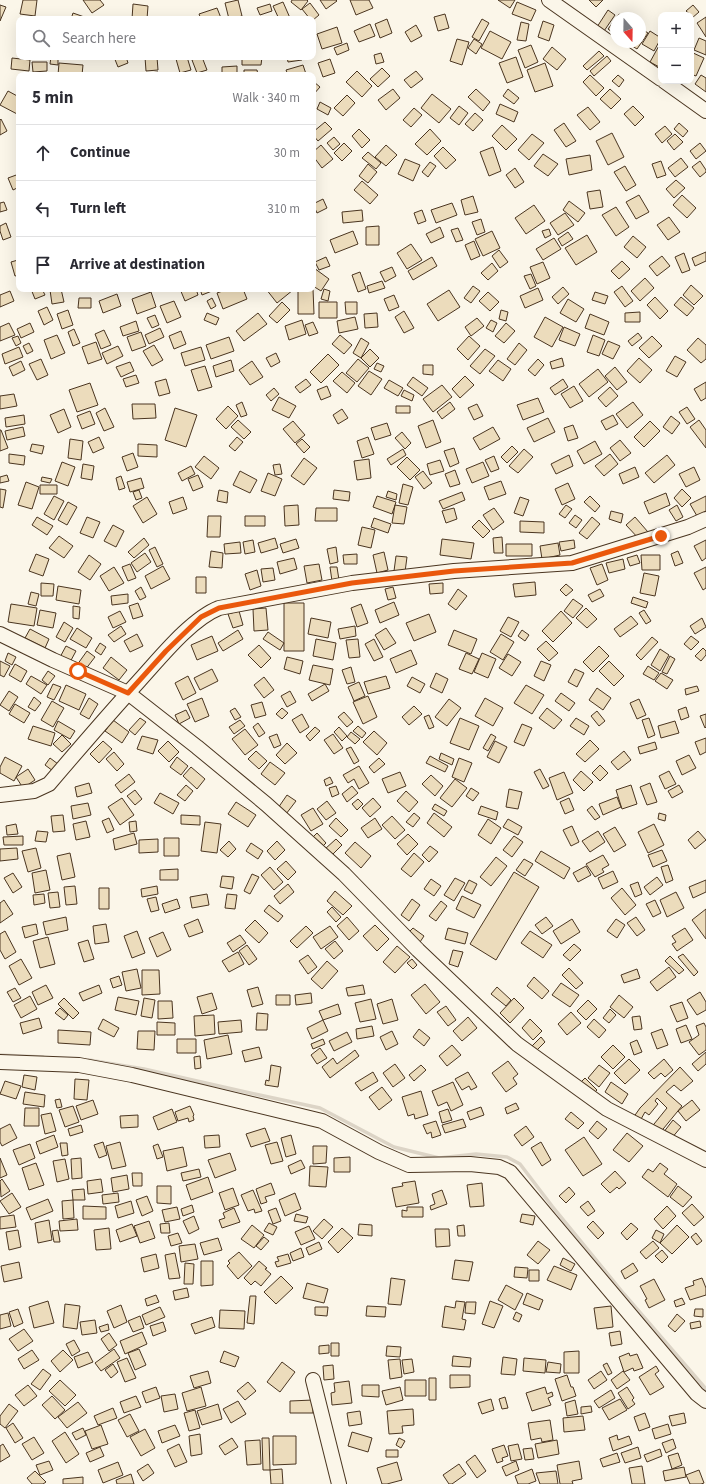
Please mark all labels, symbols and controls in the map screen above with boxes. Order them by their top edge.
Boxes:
north arrow [610,12,646,48]
map controls [658,12,694,84]
button: + [658,12,694,48]
search box [16,16,316,60]
icon: search [30,27,52,49]
text: Search here [62,28,136,49]
button: − [658,48,694,84]
text: 5 min [32,86,73,110]
text: Walk · 340 m [232,89,300,107]
icon: ahead [32,142,54,164]
text: Continue [70,142,130,163]
text: 30 m [274,144,300,162]
icon: left [32,198,54,220]
text: Turn left [70,198,126,219]
text: 310 m [267,200,300,218]
icon: arrive [32,254,54,276]
text: Arrive at destination [70,254,205,275]
route end [652,527,670,545]
route start [69,662,87,680]

